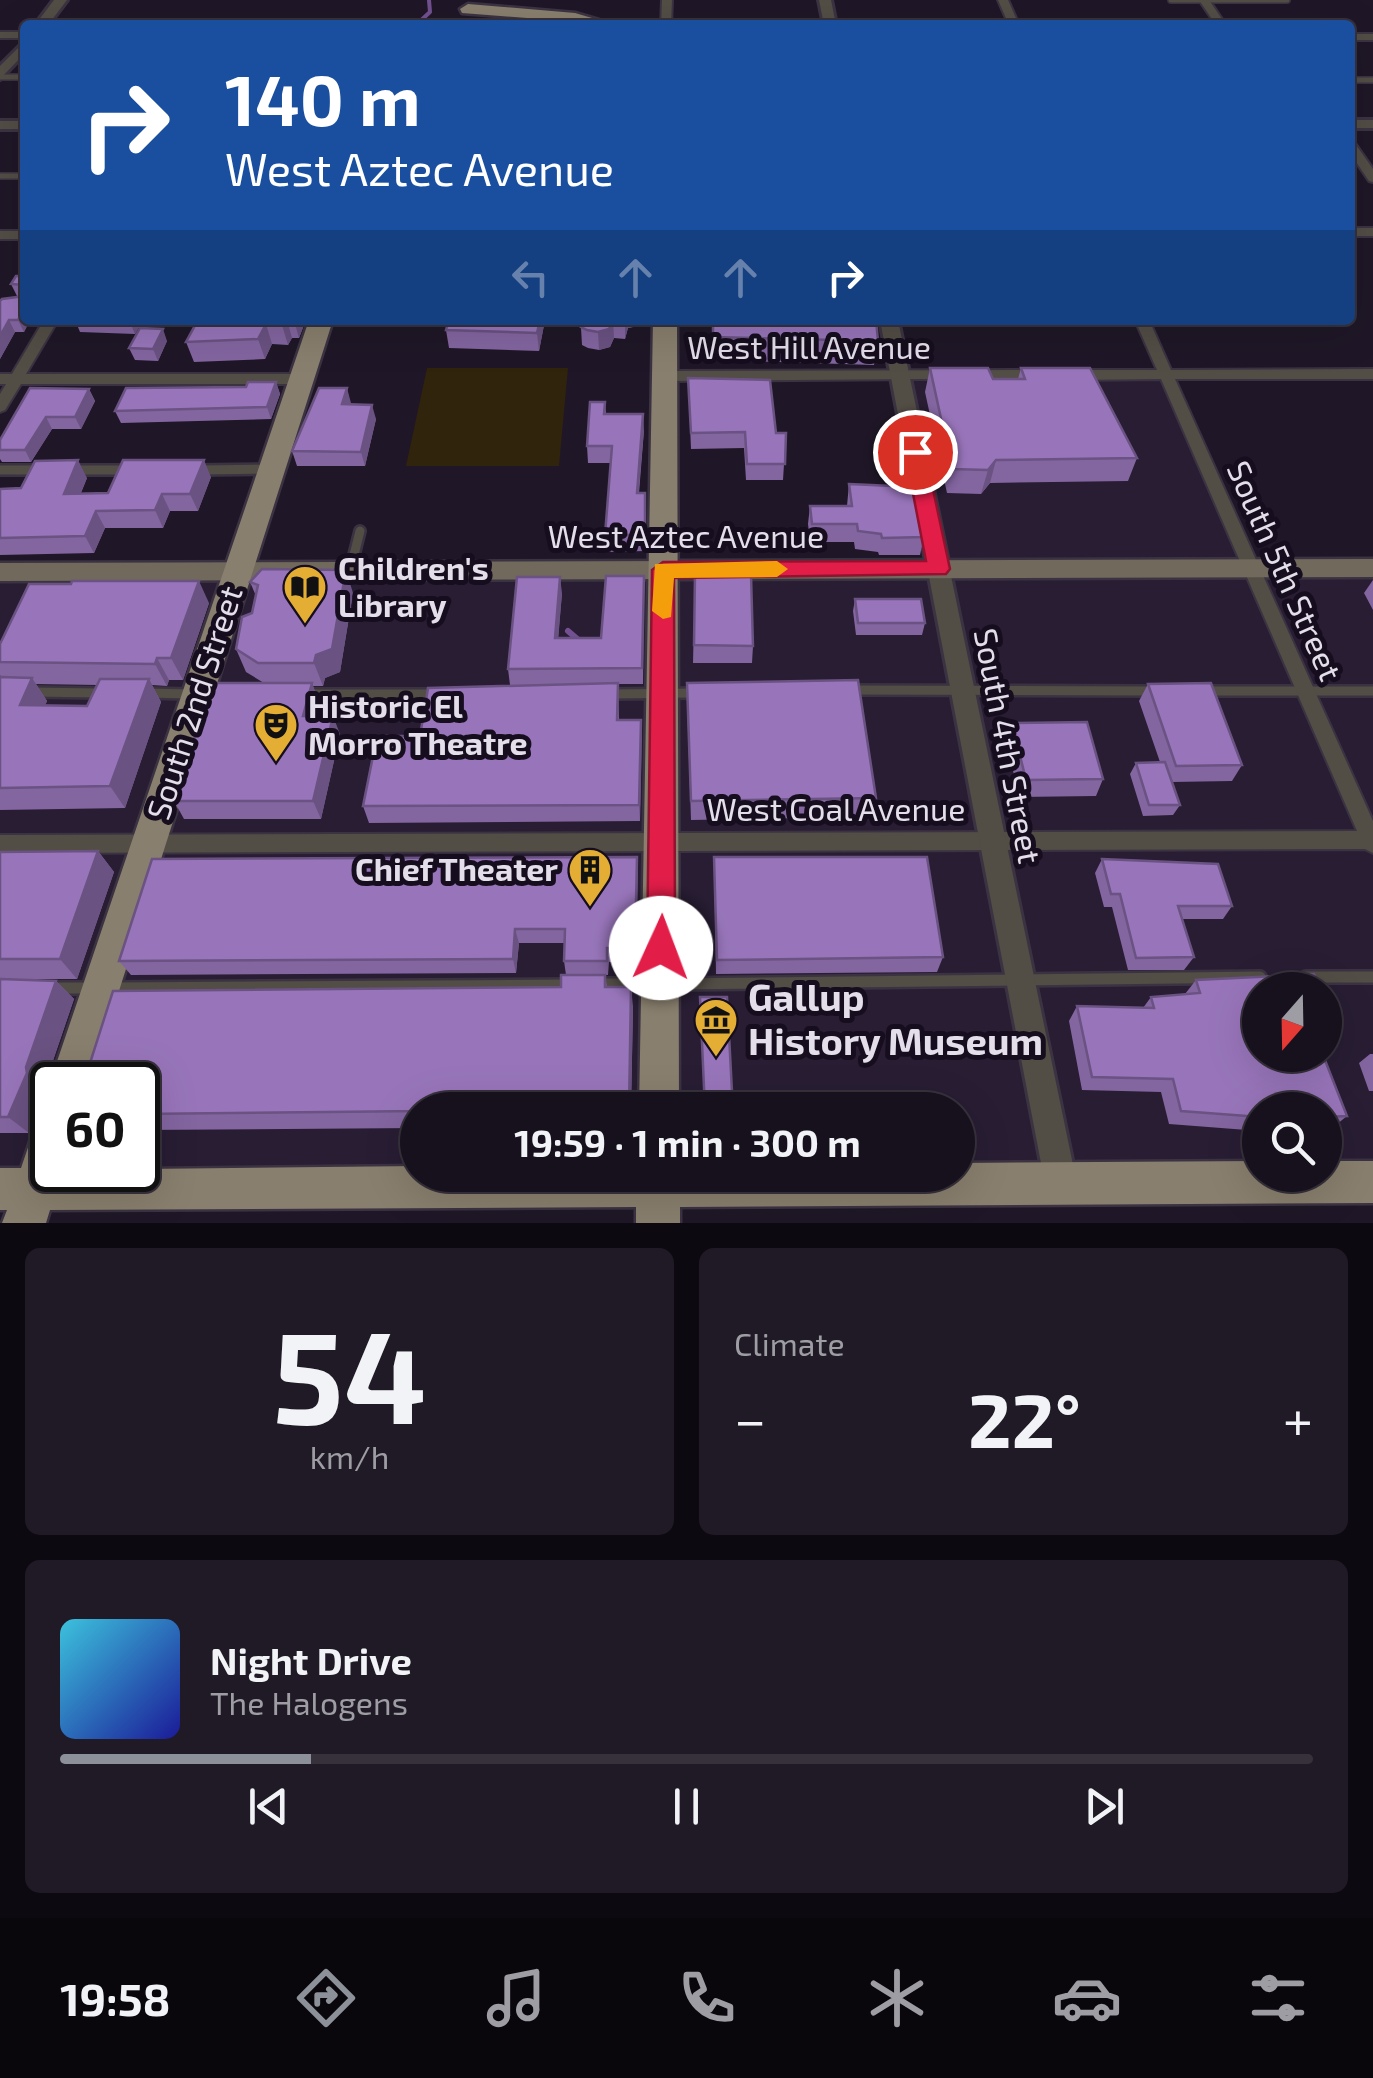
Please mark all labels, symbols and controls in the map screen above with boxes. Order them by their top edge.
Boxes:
text: 140 m [225,56,421,140]
icon: right [60,60,190,190]
text: West Aztec Avenue [225,141,614,195]
icon: left [503,250,558,305]
icon: ahead [608,250,663,305]
icon: ahead [713,250,768,305]
icon: right [818,250,873,305]
street label: West Hill Avenue [687,327,931,365]
pin [873,410,958,495]
icon: arrive [888,425,943,480]
street label: South 5th Street [1220,455,1351,686]
street label: West Aztec Avenue [548,516,824,554]
place label: Children's Library [338,548,489,624]
library icon: Children's Library [282,564,328,625]
street label: South 2nd Street [137,581,249,824]
street label: South 4th Street [968,625,1050,866]
place label: Historic El Morro Theatre [308,686,528,761]
theatre icon: Historic El Morro Theatre [253,702,299,763]
street label: West Coal Avenue [707,789,965,827]
building icon: Chief Theater [567,847,613,908]
place label: Chief Theater [355,849,558,887]
position arrow [609,896,713,1000]
north arrow [1242,972,1342,1072]
map controls [1242,972,1342,1192]
place label: Gallup History Museum [748,973,1043,1063]
museum icon: Gallup History Museum [693,997,739,1058]
speed limit sign: 60 [30,1062,160,1192]
button: search [1242,1092,1342,1192]
text: 19:59 · 1 min · 300 m [514,1119,861,1165]
text: 54 [272,1294,427,1450]
text: Climate [734,1324,845,1362]
text: 22° [968,1373,1081,1463]
text: − [734,1385,766,1451]
text: + [1283,1385,1313,1451]
text: km/h [310,1437,389,1475]
text: Night Drive [210,1637,412,1683]
text: The Halogens [210,1683,408,1721]
icon: previous [241,1779,296,1834]
icon: pause [659,1779,714,1834]
icon: next [1077,1779,1132,1834]
icon: directions [291,1963,361,2033]
icon: music [481,1963,551,2033]
icon: phone [672,1963,742,2033]
icon: climate [862,1963,932,2033]
icon: car [1052,1963,1122,2033]
icon: filters [1243,1963,1313,2033]
text: 19:58 [60,1971,171,2025]

